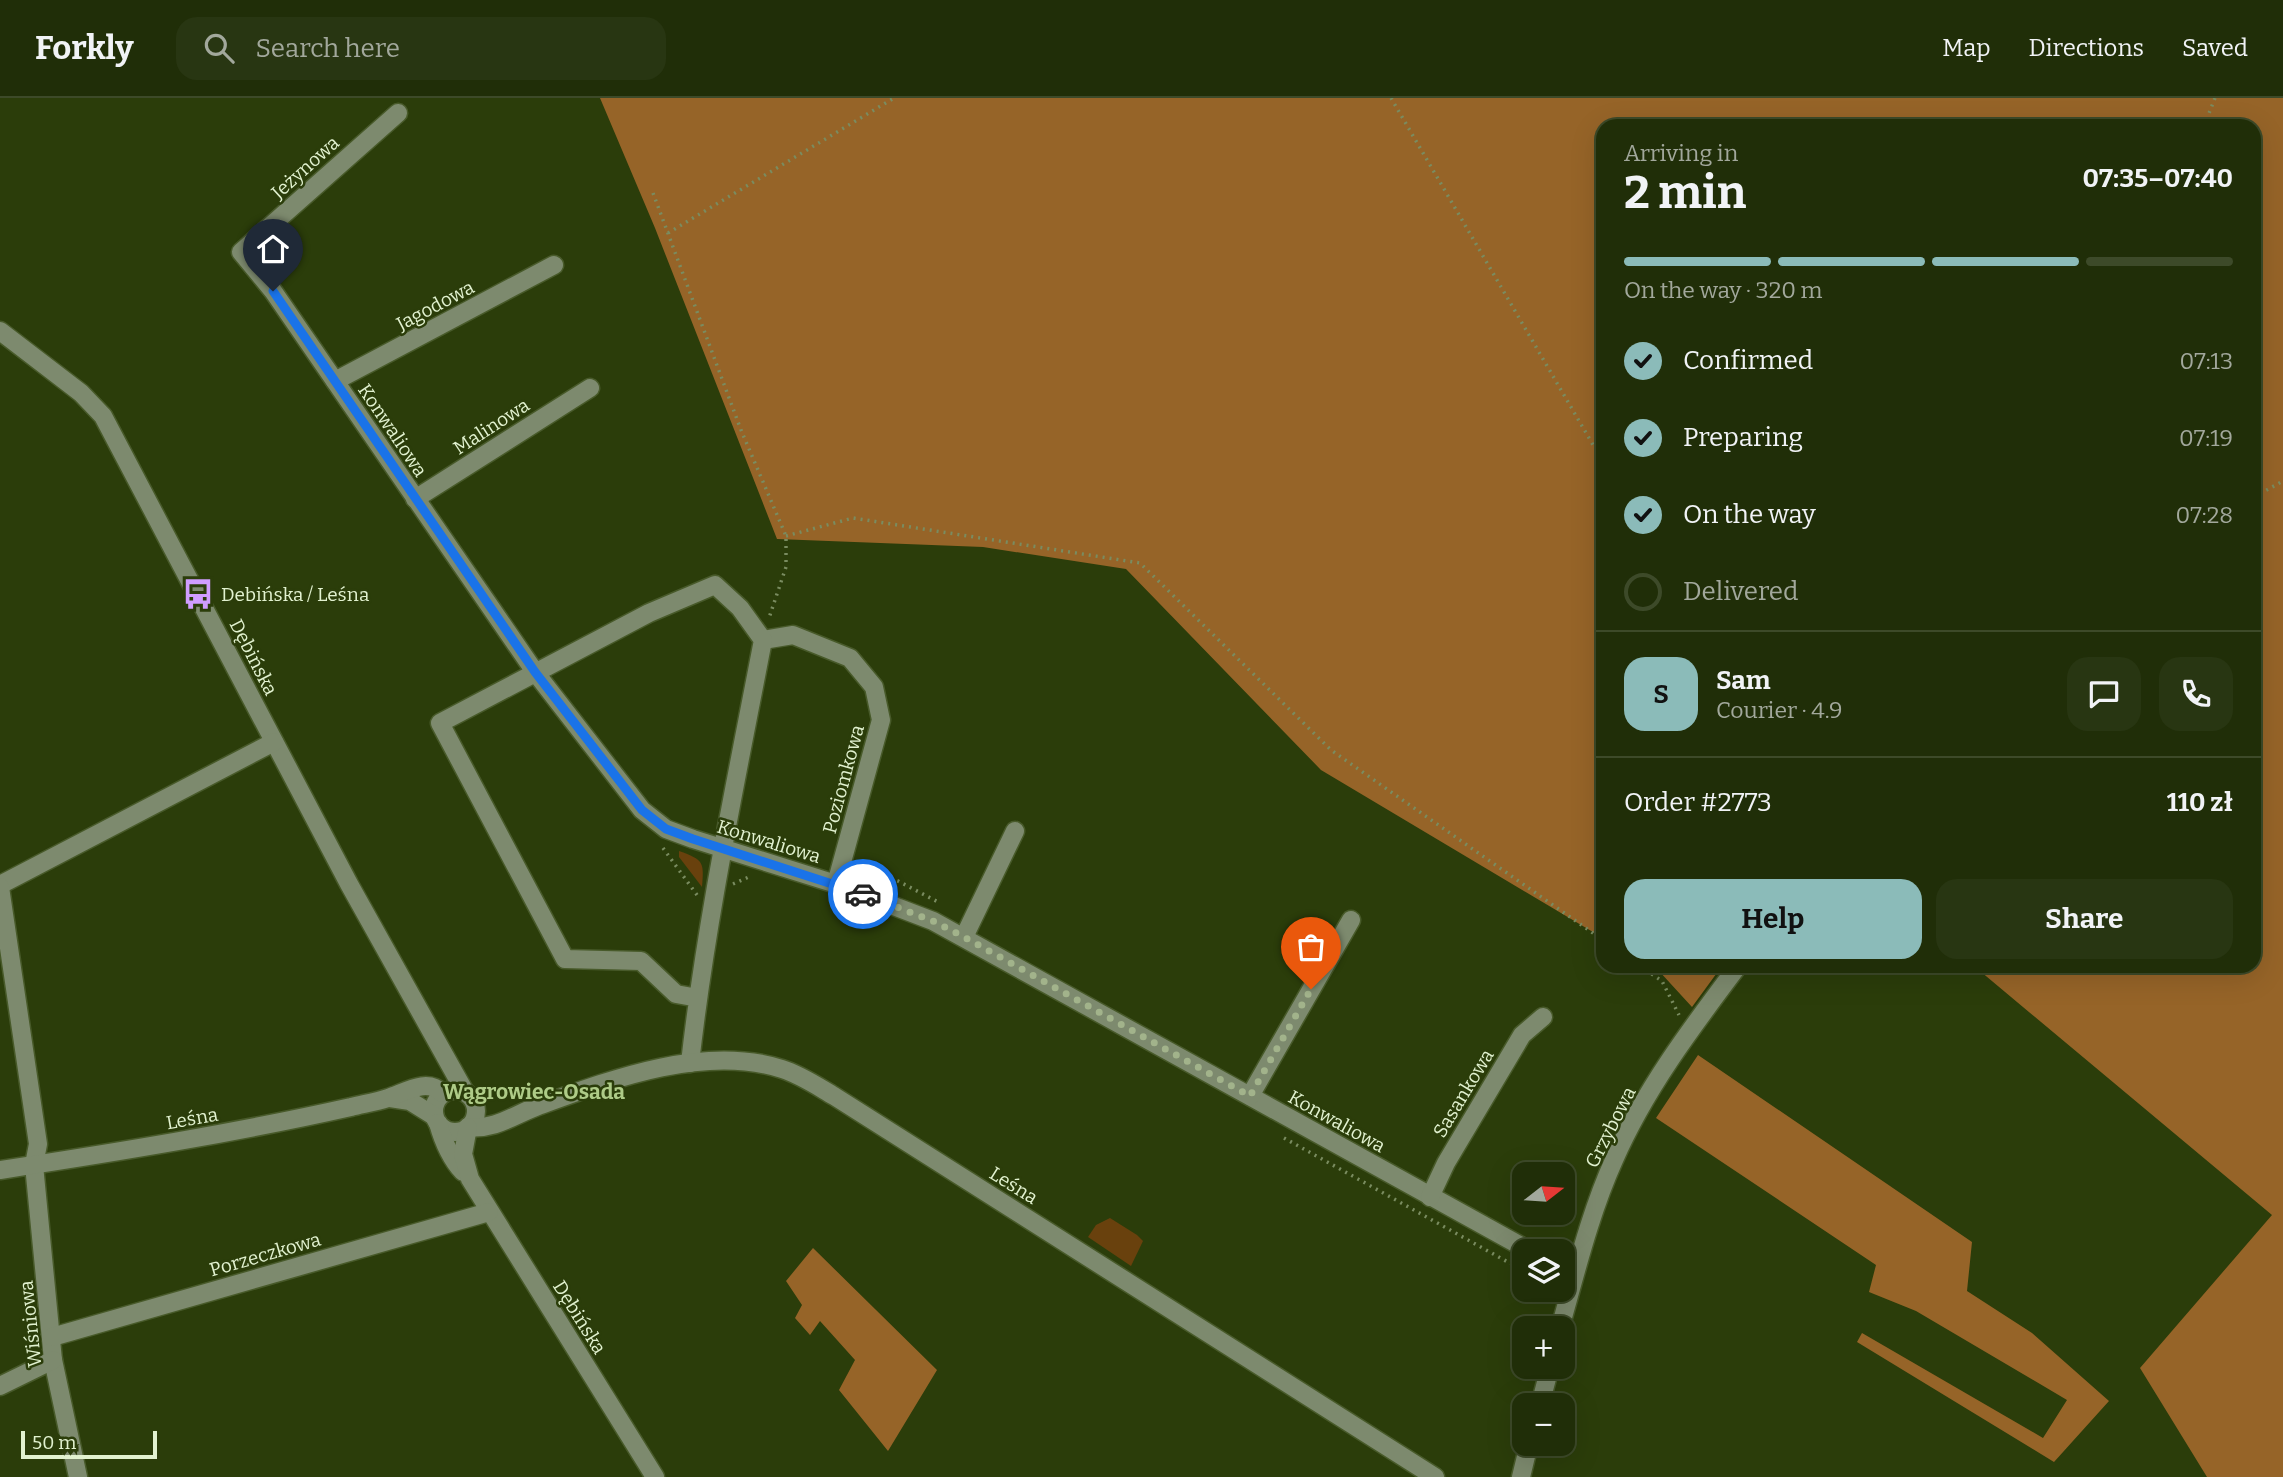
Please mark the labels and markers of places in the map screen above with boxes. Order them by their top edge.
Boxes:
pin [243,219,303,291]
bus stop icon: Debińska / Leśna [181,577,215,611]
place label: Debińska / Leśna [221,583,370,606]
pin [1281,917,1341,989]

